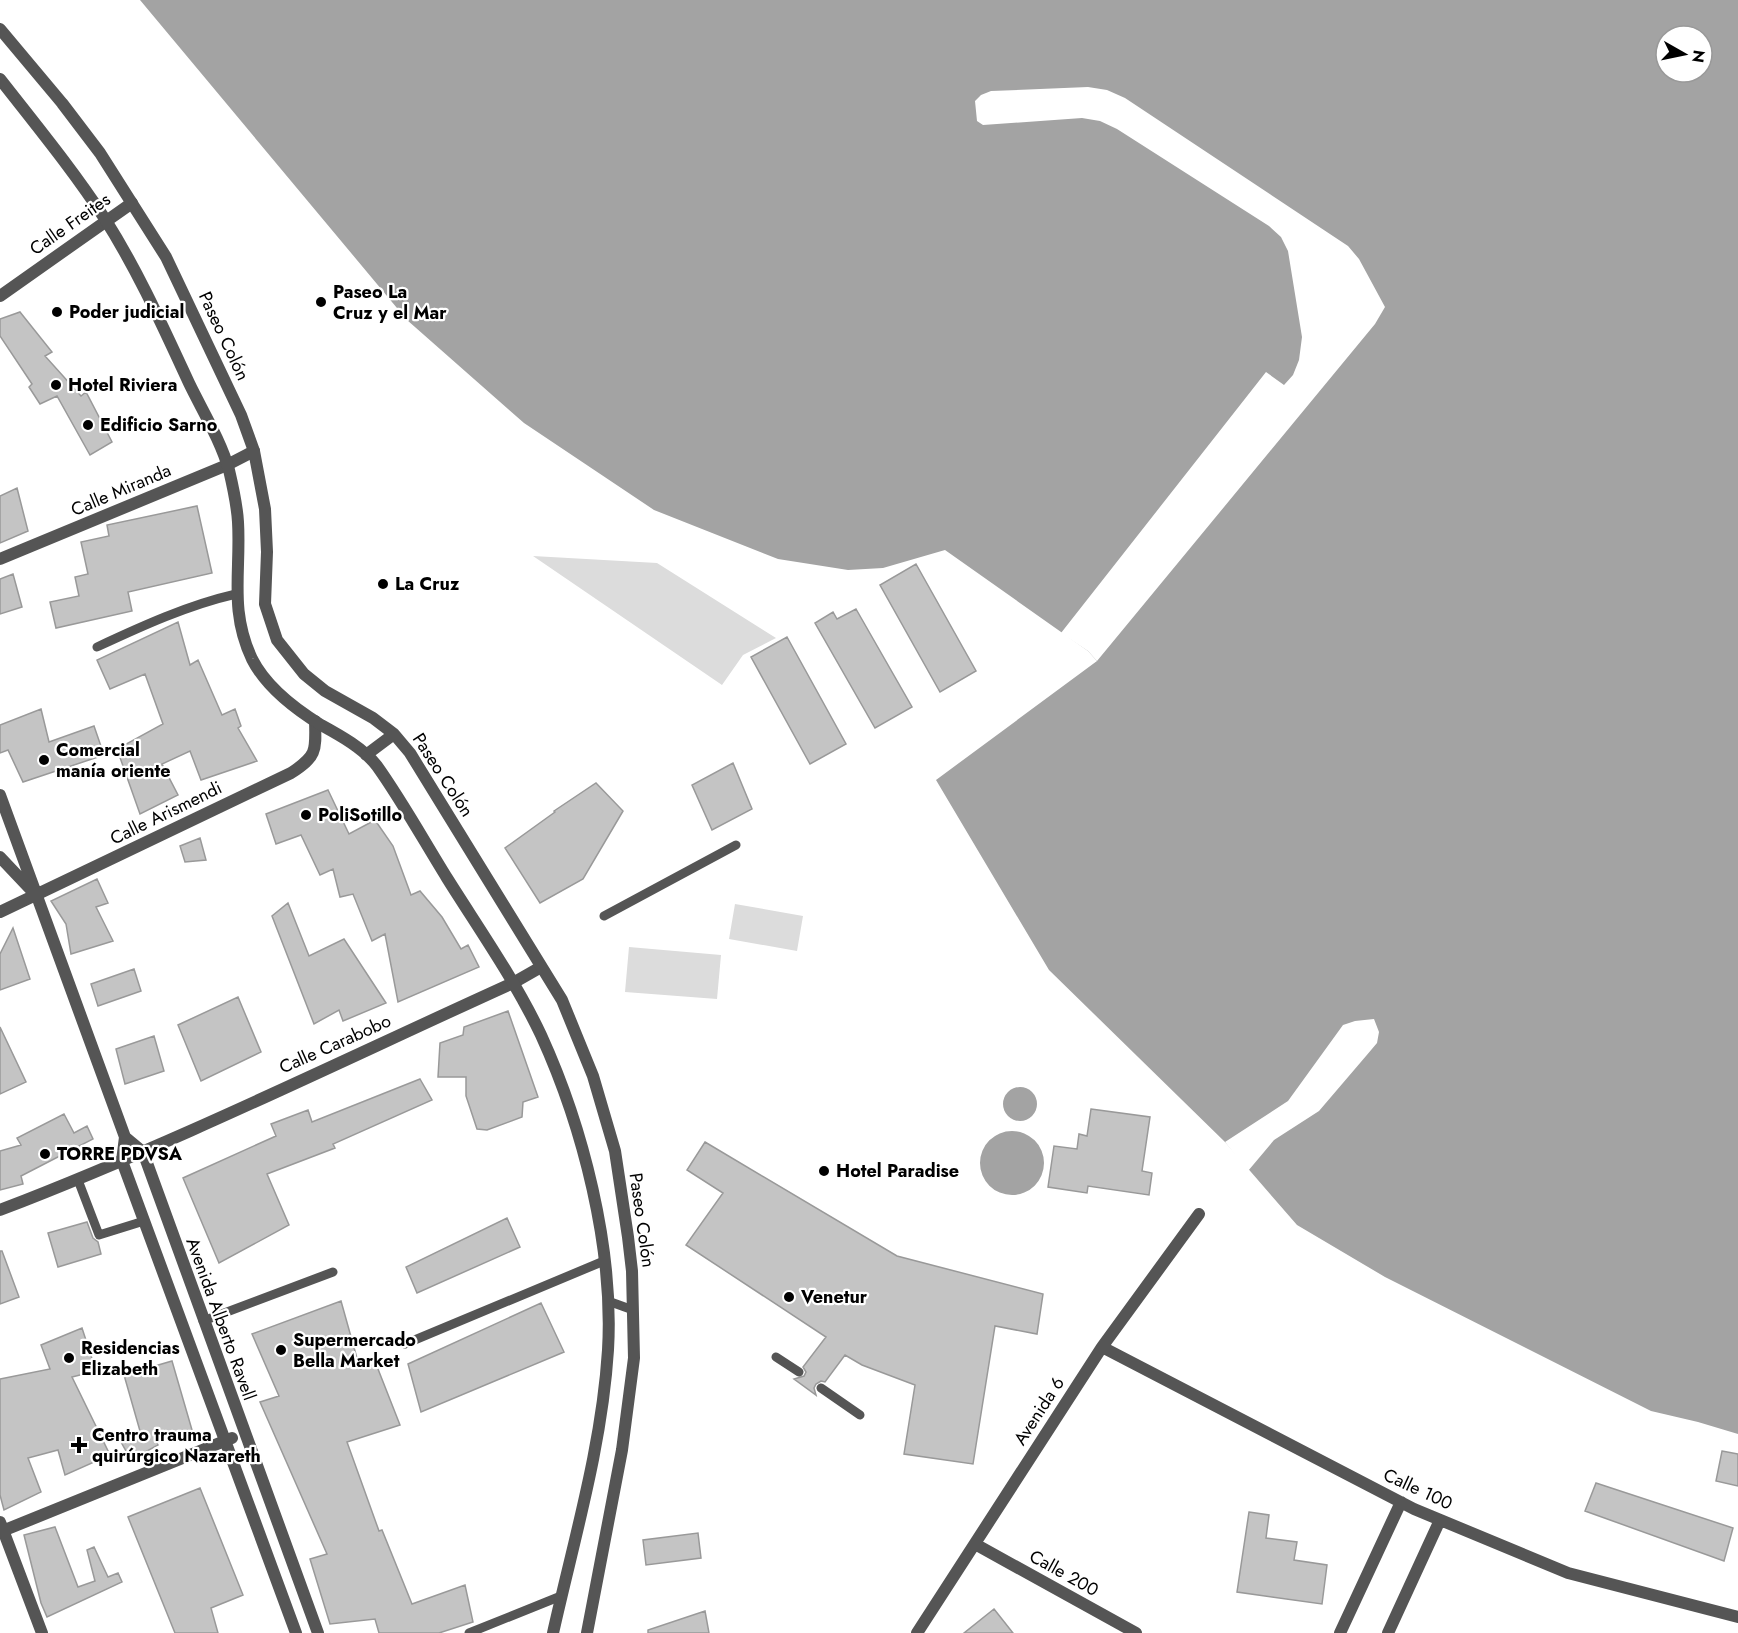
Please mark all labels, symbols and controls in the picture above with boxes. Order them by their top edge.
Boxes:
north arrow [1654,24,1714,84]
text: N [1686,48,1711,64]
street label: Calle Freites [24,187,116,261]
place label: Paseo La Cruz y el Mar [333,279,447,326]
street label: Paseo Colón [192,287,256,385]
marker: Paseo La Cruz y el Mar [314,295,328,309]
place label: Poder judicial [69,299,184,325]
marker: Poder judicial [50,305,64,319]
place label: Hotel Riviera [68,372,178,398]
marker: Hotel Riviera [49,378,63,392]
place label: Edificio Sarno [100,412,218,438]
marker: Edificio Sarno [81,418,95,432]
street label: Calle Miranda [67,457,175,523]
place label: La Cruz [395,571,460,597]
marker: La Cruz [376,577,390,591]
street label: Paseo Colón [406,728,480,822]
place label: Comercial manía oriente [56,737,171,784]
marker: Comercial manía oriente [37,753,51,767]
street label: Calle Arismendi [106,775,226,851]
place label: PoliSotillo [318,802,402,828]
marker: PoliSotillo [299,808,313,822]
street label: Calle Carabobo [275,1008,395,1080]
place label: TORRE PDVSA [57,1141,183,1167]
marker: TORRE PDVSA [38,1147,52,1161]
place label: Hotel Paradise [836,1158,959,1184]
marker: Hotel Paradise [817,1164,831,1178]
street label: Paseo Colón [622,1171,662,1269]
street label: Avenida Alberto Ravell [179,1234,263,1404]
place label: Venetur [800,1284,868,1310]
marker: Venetur [782,1290,796,1304]
place label: Supermercado Bella Market [293,1327,416,1374]
place label: Residencias Elizabeth [81,1335,180,1382]
marker: Supermercado Bella Market [274,1343,288,1357]
marker: Residencias Elizabeth [62,1351,76,1365]
street label: Avenida 6 [1007,1372,1071,1450]
place label: Centro trauma quirúrgico Nazareth [92,1422,261,1469]
marker: Centro trauma quirúrgico Nazareth [70,1436,88,1454]
street label: Calle 100 [1379,1462,1457,1516]
street label: Calle 200 [1025,1543,1104,1603]

